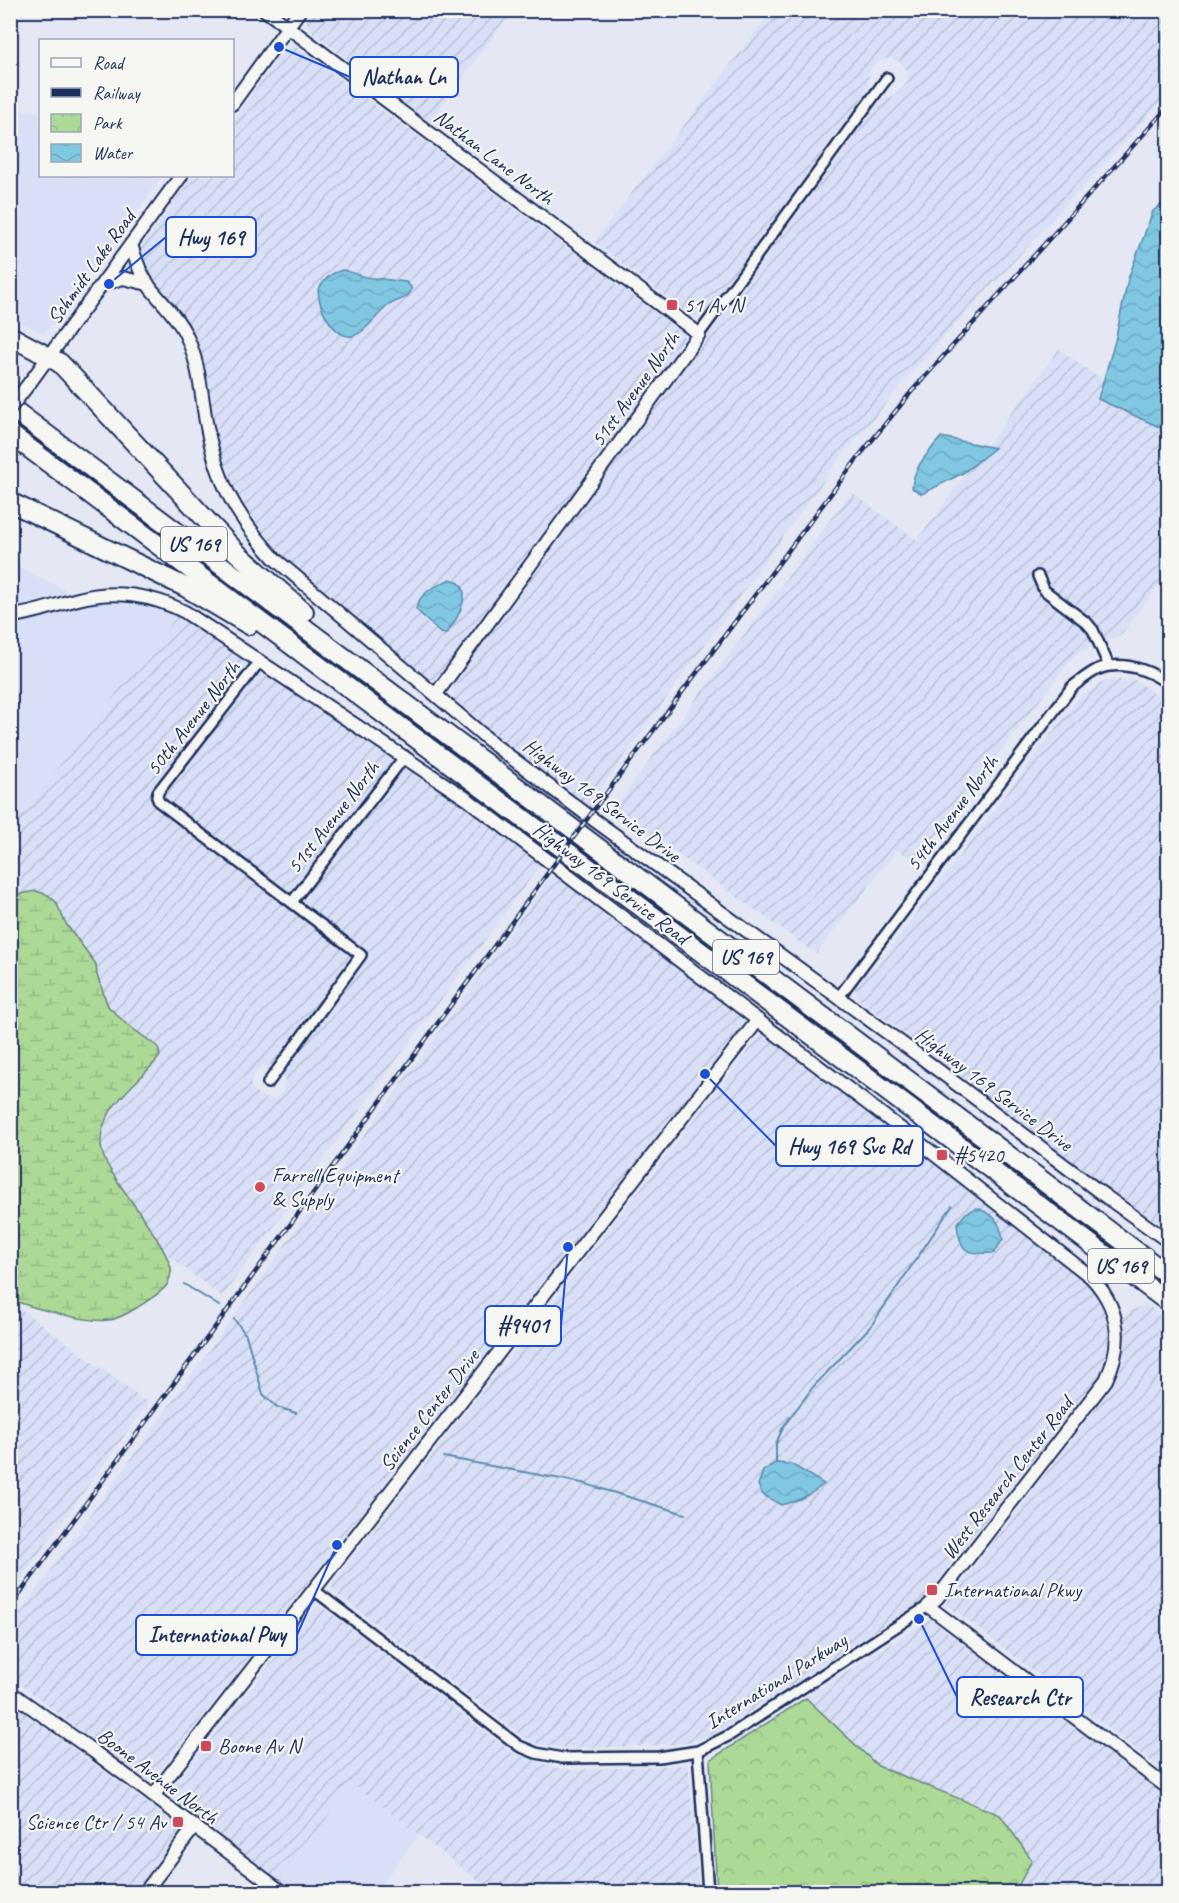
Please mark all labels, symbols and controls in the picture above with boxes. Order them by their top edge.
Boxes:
legend [39,39,234,177]
text: Road [93,52,126,74]
callout: Nathan Ln [350,57,458,97]
text: Nathan Ln [362,63,447,91]
text: Railway [93,82,141,104]
street label: Nathan Lane North [429,103,560,211]
text: Park [93,112,123,134]
text: Water [93,142,134,164]
street label: Schmidt Lake Road [41,202,143,329]
callout: Hwy 169 [166,217,256,257]
text: Hwy 169 [178,224,247,252]
place label: 51 Av N [684,292,746,318]
marker: 51 Av N [665,298,679,312]
street label: 51st Avenue North [585,325,686,452]
road number: US 169 [161,527,227,561]
street label: 50th Avenue North [140,655,247,780]
street label: Highway 169 Service Drive [518,732,687,868]
street label: 54th Avenue North [900,749,1005,876]
street label: 51st Avenue North [281,755,386,879]
street label: Highway 169 Service Road [528,816,697,952]
road number: US 169 [713,940,779,974]
street label: Highway 169 Service Drive [910,1021,1079,1157]
callout: Hwy 169 Svc Rd [776,1126,923,1166]
text: Hwy 169 Svc Rd [788,1133,914,1161]
place label: #5420 [954,1142,1005,1168]
marker: #5420 [935,1148,949,1162]
place label: Farrell Equipment & Supply [272,1162,401,1212]
marker: Farrell Equipment & Supply [253,1180,267,1194]
road number: US 169 [1088,1249,1154,1283]
callout: #9401 [485,1306,561,1346]
text: #9401 [497,1312,551,1340]
street label: Science Center Drive [373,1342,486,1476]
street label: West Research Center Road [935,1389,1081,1564]
place label: International Pkwy [944,1577,1083,1603]
marker: International Pkwy [925,1583,939,1597]
callout: International Pwy [136,1615,297,1655]
text: International Pwy [148,1621,288,1649]
street label: International Parkway [701,1626,853,1735]
callout: Research Ctr [957,1677,1083,1717]
text: Research Ctr [969,1684,1073,1712]
street label: Boone Avenue North [92,1722,224,1830]
place label: Boone Av N [218,1733,304,1759]
marker: Boone Av N [199,1739,213,1753]
place label: Science Ctr / 54 Av [26,1809,168,1835]
marker: Science Ctr / 54 Av [171,1815,185,1829]

